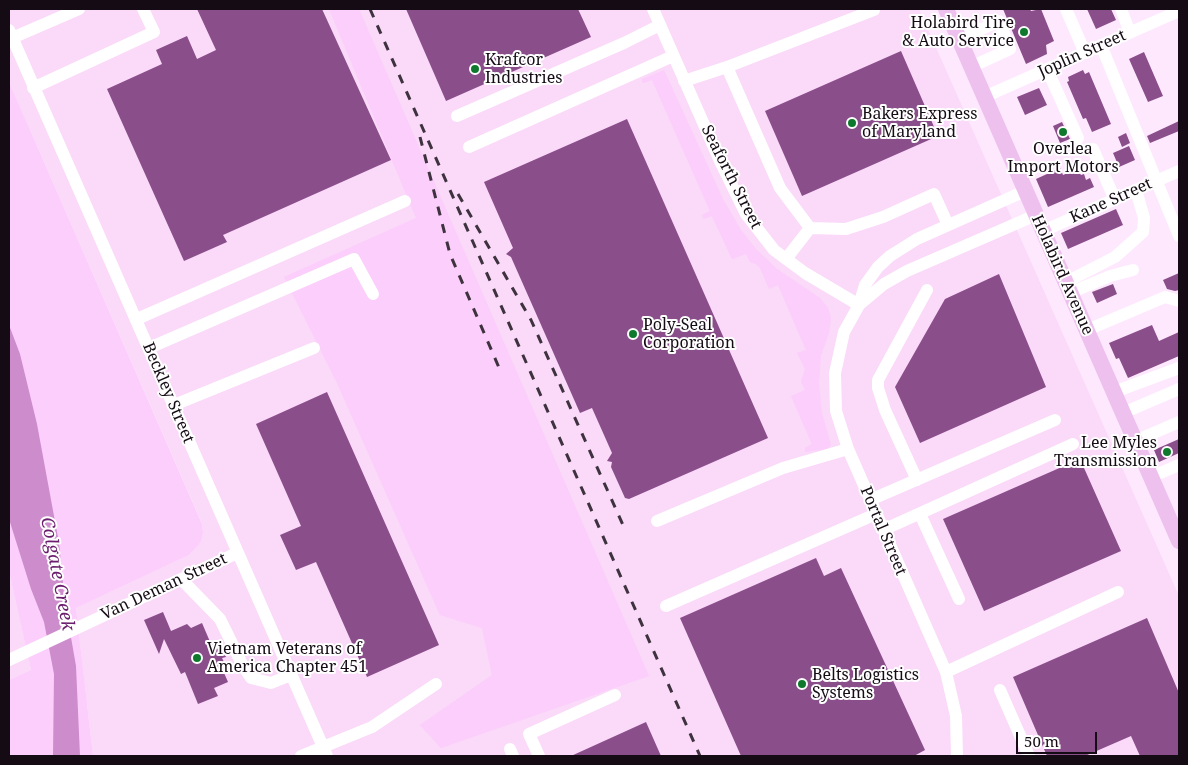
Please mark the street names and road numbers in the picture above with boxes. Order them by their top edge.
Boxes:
street label: Joplin Street [1035,26,1129,82]
street label: Seaforth Street [697,122,765,232]
street label: Kane Street [1067,174,1155,228]
street label: Holabird Avenue [1027,212,1097,338]
street label: Beckley Street [138,340,198,446]
street label: Portal Street [856,484,910,578]
street label: Van Deman Street [98,549,230,625]

